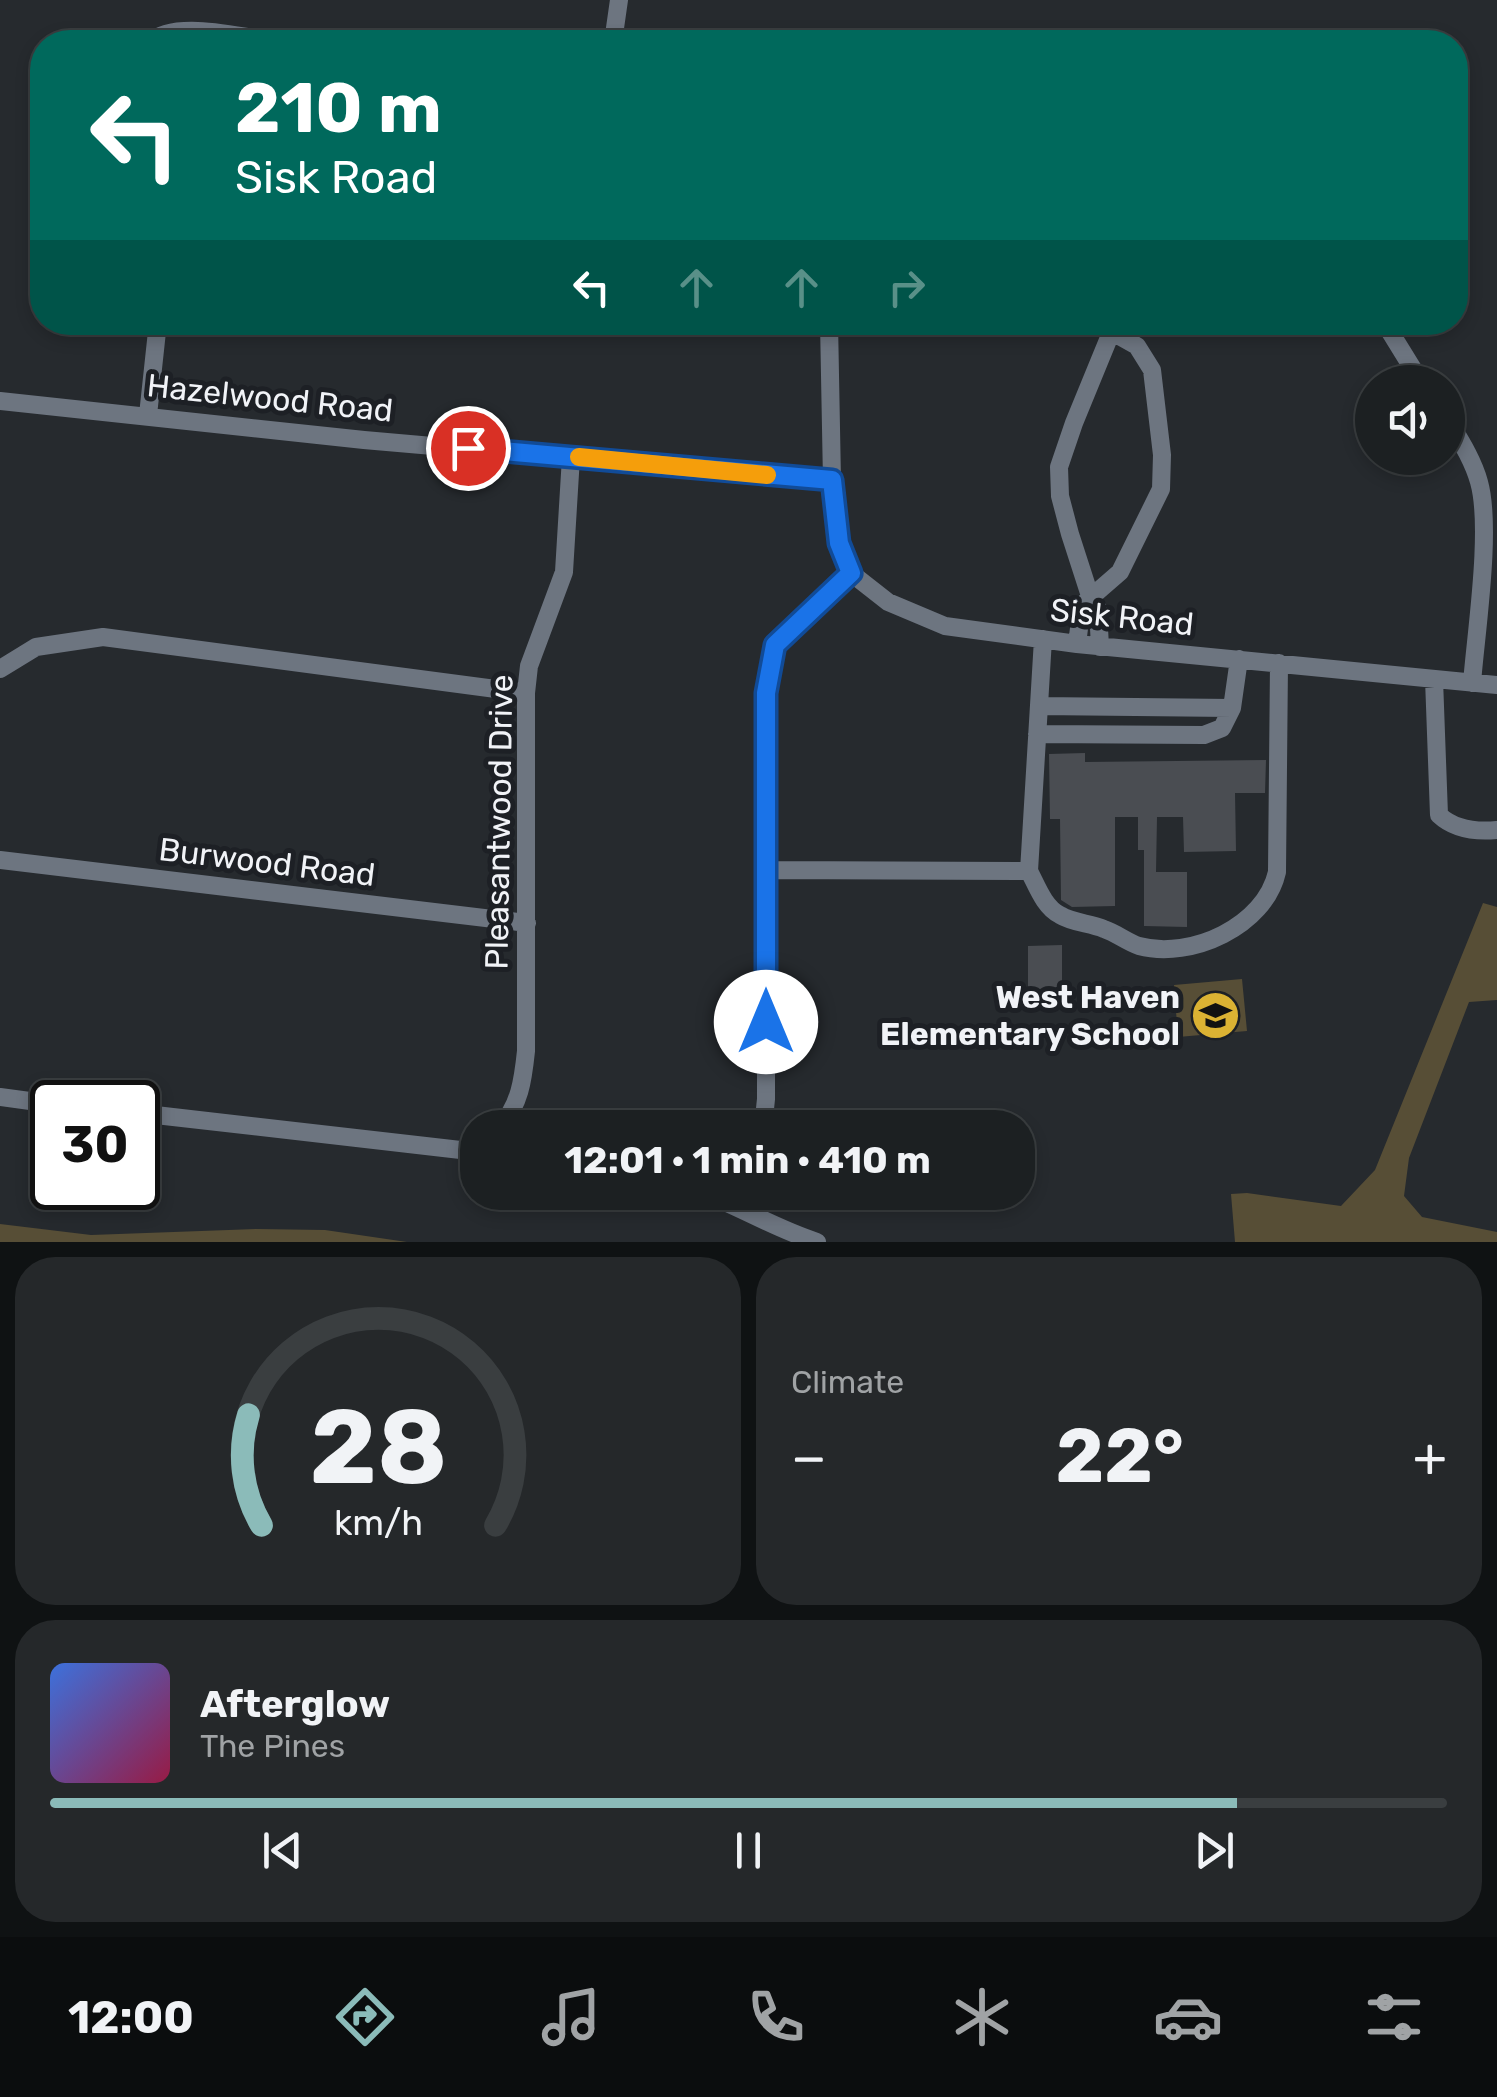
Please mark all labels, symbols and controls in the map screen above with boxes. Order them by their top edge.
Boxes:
text: 210 m [235,67,442,150]
icon: left [70,70,200,200]
text: Sisk Road [235,151,437,204]
icon: left [564,260,619,315]
icon: ahead [669,260,724,315]
icon: ahead [774,260,829,315]
icon: right [879,260,934,315]
map controls [1355,365,1465,475]
button: sound [1355,365,1465,475]
street label: Hazelwood Road [145,366,395,430]
pin [426,406,511,491]
icon: arrive [441,421,496,476]
street label: Sisk Road [1048,591,1196,643]
street label: Pleasantwood Drive [477,674,521,970]
street label: Burwood Road [157,830,377,894]
position arrow [714,970,818,1074]
place label: West Haven Elementary School [880,978,1180,1053]
school or university icon: West Haven Elementary School [1189,989,1241,1041]
speed limit sign: 30 [30,1080,160,1210]
text: 12:01 · 1 min · 410 m [564,1137,931,1183]
text: Climate [791,1363,904,1401]
text: 28 [309,1386,447,1509]
text: 22° [1056,1412,1184,1501]
text: − [791,1425,827,1490]
text: + [1413,1425,1447,1490]
text: km/h [333,1502,423,1544]
text: Afterglow [200,1681,390,1727]
text: The Pines [200,1727,345,1765]
icon: previous [255,1823,310,1878]
icon: pause [721,1823,776,1878]
icon: next [1187,1823,1242,1878]
icon: directions [330,1982,400,2052]
icon: music [536,1982,606,2052]
icon: phone [741,1982,811,2052]
icon: climate [947,1982,1017,2052]
icon: car [1153,1982,1223,2052]
icon: filters [1359,1982,1429,2052]
text: 12:00 [68,1991,194,2044]

